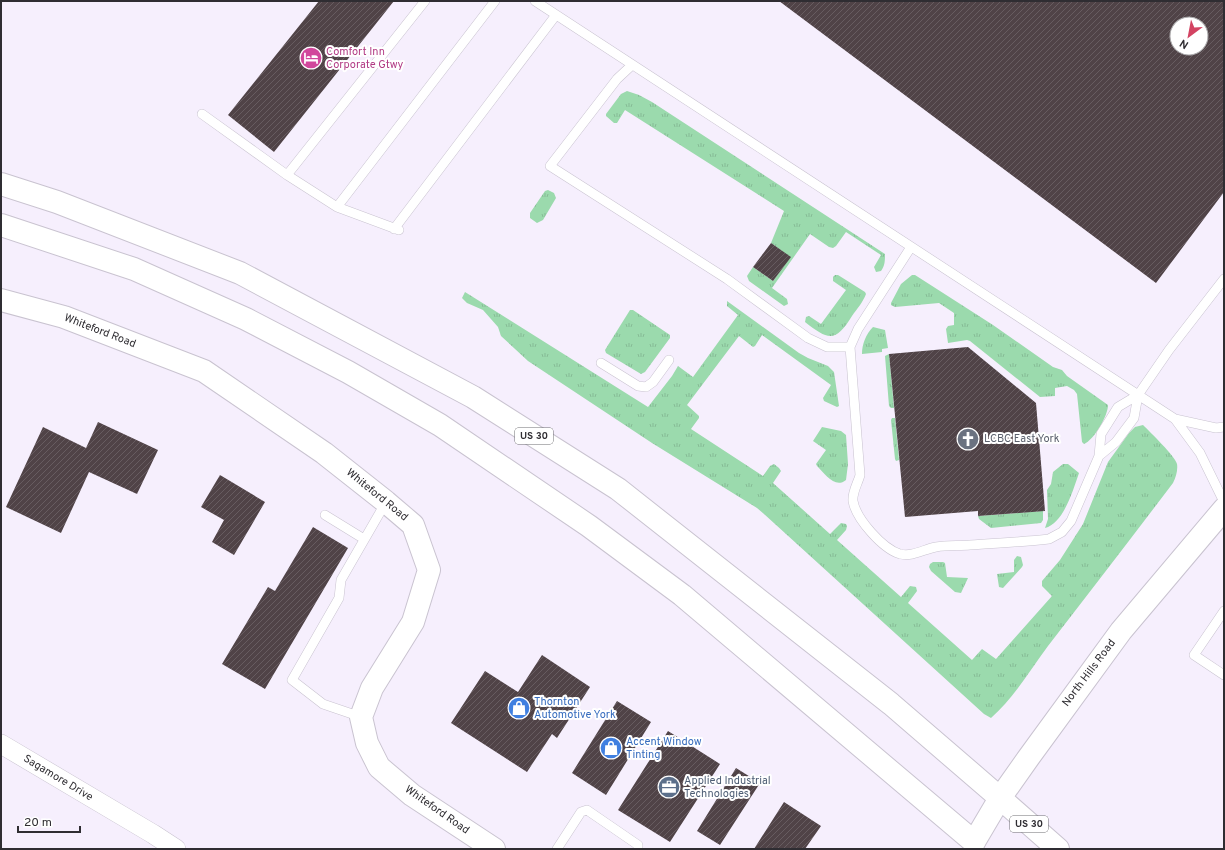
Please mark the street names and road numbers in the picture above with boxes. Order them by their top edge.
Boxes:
street label: Whiteford Road [62,311,138,351]
road number: US 30 [515,428,553,444]
street label: Whiteford Road [343,466,411,524]
street label: North Hills Road [1059,637,1119,709]
street label: Sagamore Drive [21,752,95,804]
street label: Whiteford Road [402,783,472,837]
road number: US 30 [1010,816,1048,832]

